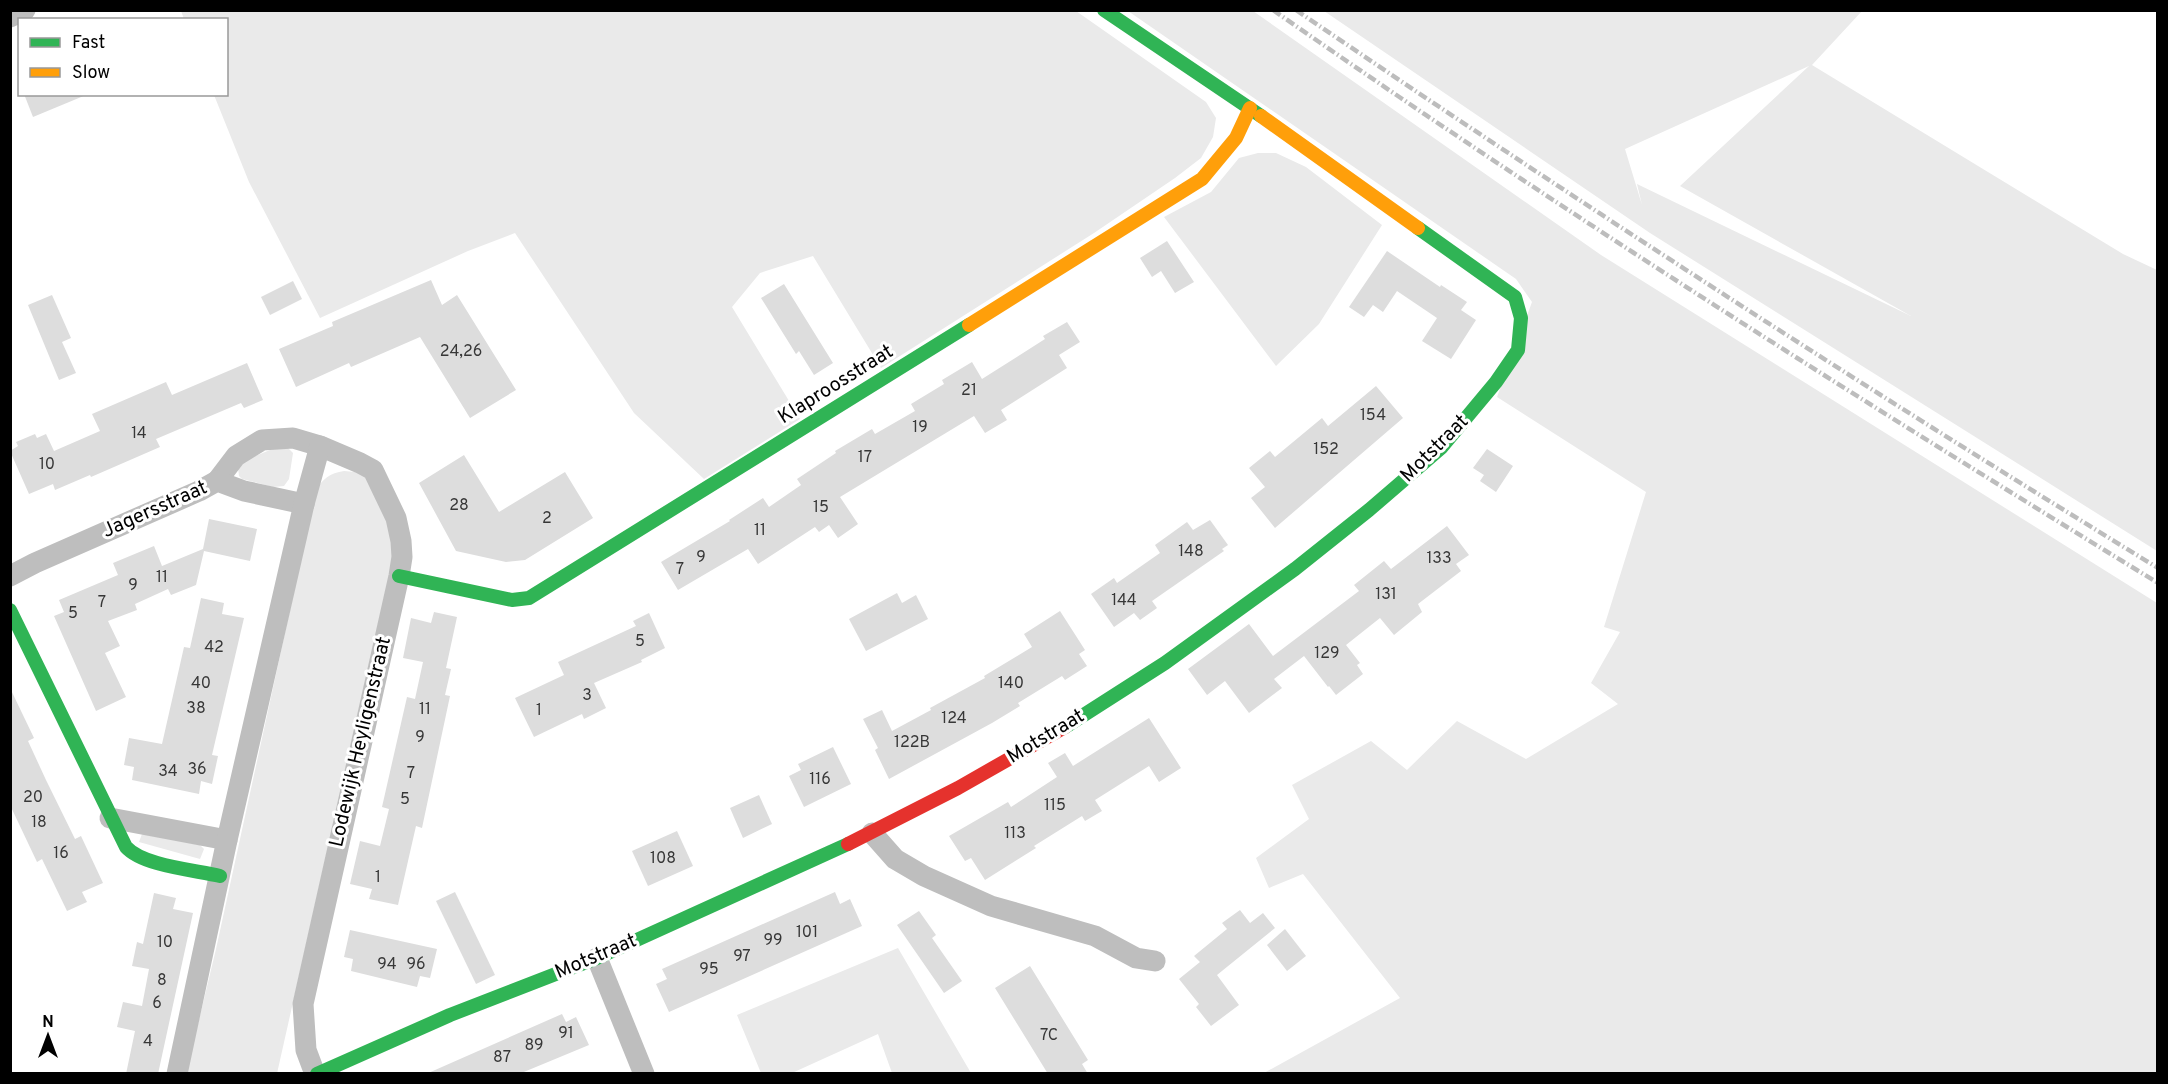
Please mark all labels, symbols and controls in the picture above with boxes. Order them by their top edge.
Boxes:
legend [18,18,228,96]
text: Fast [72,32,105,55]
text: Slow [72,62,110,85]
street label: Klaproosstraat [773,339,899,431]
house number: 24,26 [440,342,482,362]
house number: 21 [961,381,977,401]
house number: 154 [1360,406,1386,426]
street label: Motstraat [1395,409,1475,489]
house number: 19 [912,418,928,438]
house number: 14 [131,424,147,444]
house number: 152 [1313,440,1339,460]
house number: 17 [858,448,872,468]
house number: 10 [39,455,55,475]
street label: Jagersstraat [98,475,212,545]
house number: 28 [449,496,469,516]
house number: 15 [813,498,829,518]
house number: 2 [542,509,552,529]
house number: 11 [754,521,766,541]
house number: 148 [1178,542,1204,562]
house number: 9 [696,548,706,568]
house number: 133 [1426,549,1452,569]
house number: 7 [676,560,684,580]
house number: 11 [156,568,168,588]
house number: 9 [128,576,138,596]
house number: 131 [1375,585,1397,605]
house number: 144 [1111,591,1137,611]
house number: 7 [98,593,106,613]
house number: 5 [68,604,78,624]
house number: 5 [635,632,645,652]
street label: Lodewijk Heyligenstraat [324,634,398,850]
house number: 42 [204,638,224,658]
house number: 129 [1314,644,1340,664]
house number: 40 [191,674,211,694]
house number: 140 [998,674,1024,694]
house number: 3 [582,686,592,706]
house number: 38 [186,699,206,719]
house number: 11 [419,700,431,720]
house number: 1 [536,701,542,721]
street label: Motstraat [1002,704,1090,770]
house number: 124 [941,709,967,729]
house number: 9 [415,728,425,748]
house number: 122B [894,733,930,753]
house number: 36 [187,760,207,780]
house number: 34 [158,762,178,782]
house number: 7 [407,764,415,784]
house number: 116 [809,770,831,790]
house number: 20 [23,788,43,808]
house number: 5 [400,790,410,810]
house number: 115 [1044,796,1066,816]
house number: 18 [31,813,47,833]
house number: 113 [1004,824,1026,844]
house number: 16 [53,844,69,864]
house number: 108 [650,849,676,869]
house number: 1 [375,868,381,888]
house number: 101 [796,923,818,943]
street label: Motstraat [551,928,641,986]
house number: 99 [763,931,783,951]
house number: 10 [157,933,173,953]
house number: 97 [733,947,751,967]
house number: 94 [377,955,397,975]
house number: 96 [406,955,426,975]
house number: 95 [699,960,719,980]
house number: 8 [157,971,167,991]
house number: 6 [152,994,162,1014]
north arrow [18,1006,78,1066]
text: N [42,1013,54,1033]
house number: 91 [558,1024,574,1044]
house number: 7C [1040,1026,1058,1046]
house number: 4 [143,1032,153,1052]
house number: 89 [524,1036,544,1056]
house number: 87 [493,1048,511,1068]

